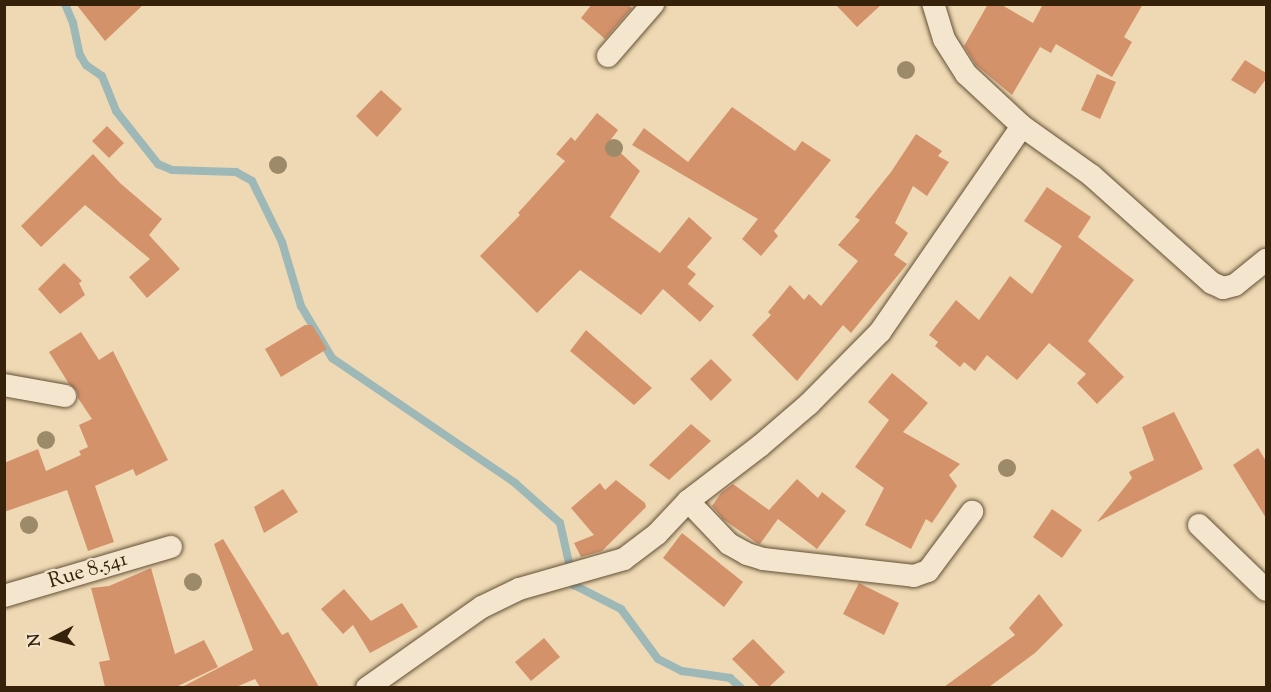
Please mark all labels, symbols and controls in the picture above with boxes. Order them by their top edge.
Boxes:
street label: Rue 8.541 [45,547,131,595]
north arrow [24,608,84,668]
text: N [23,632,48,647]

